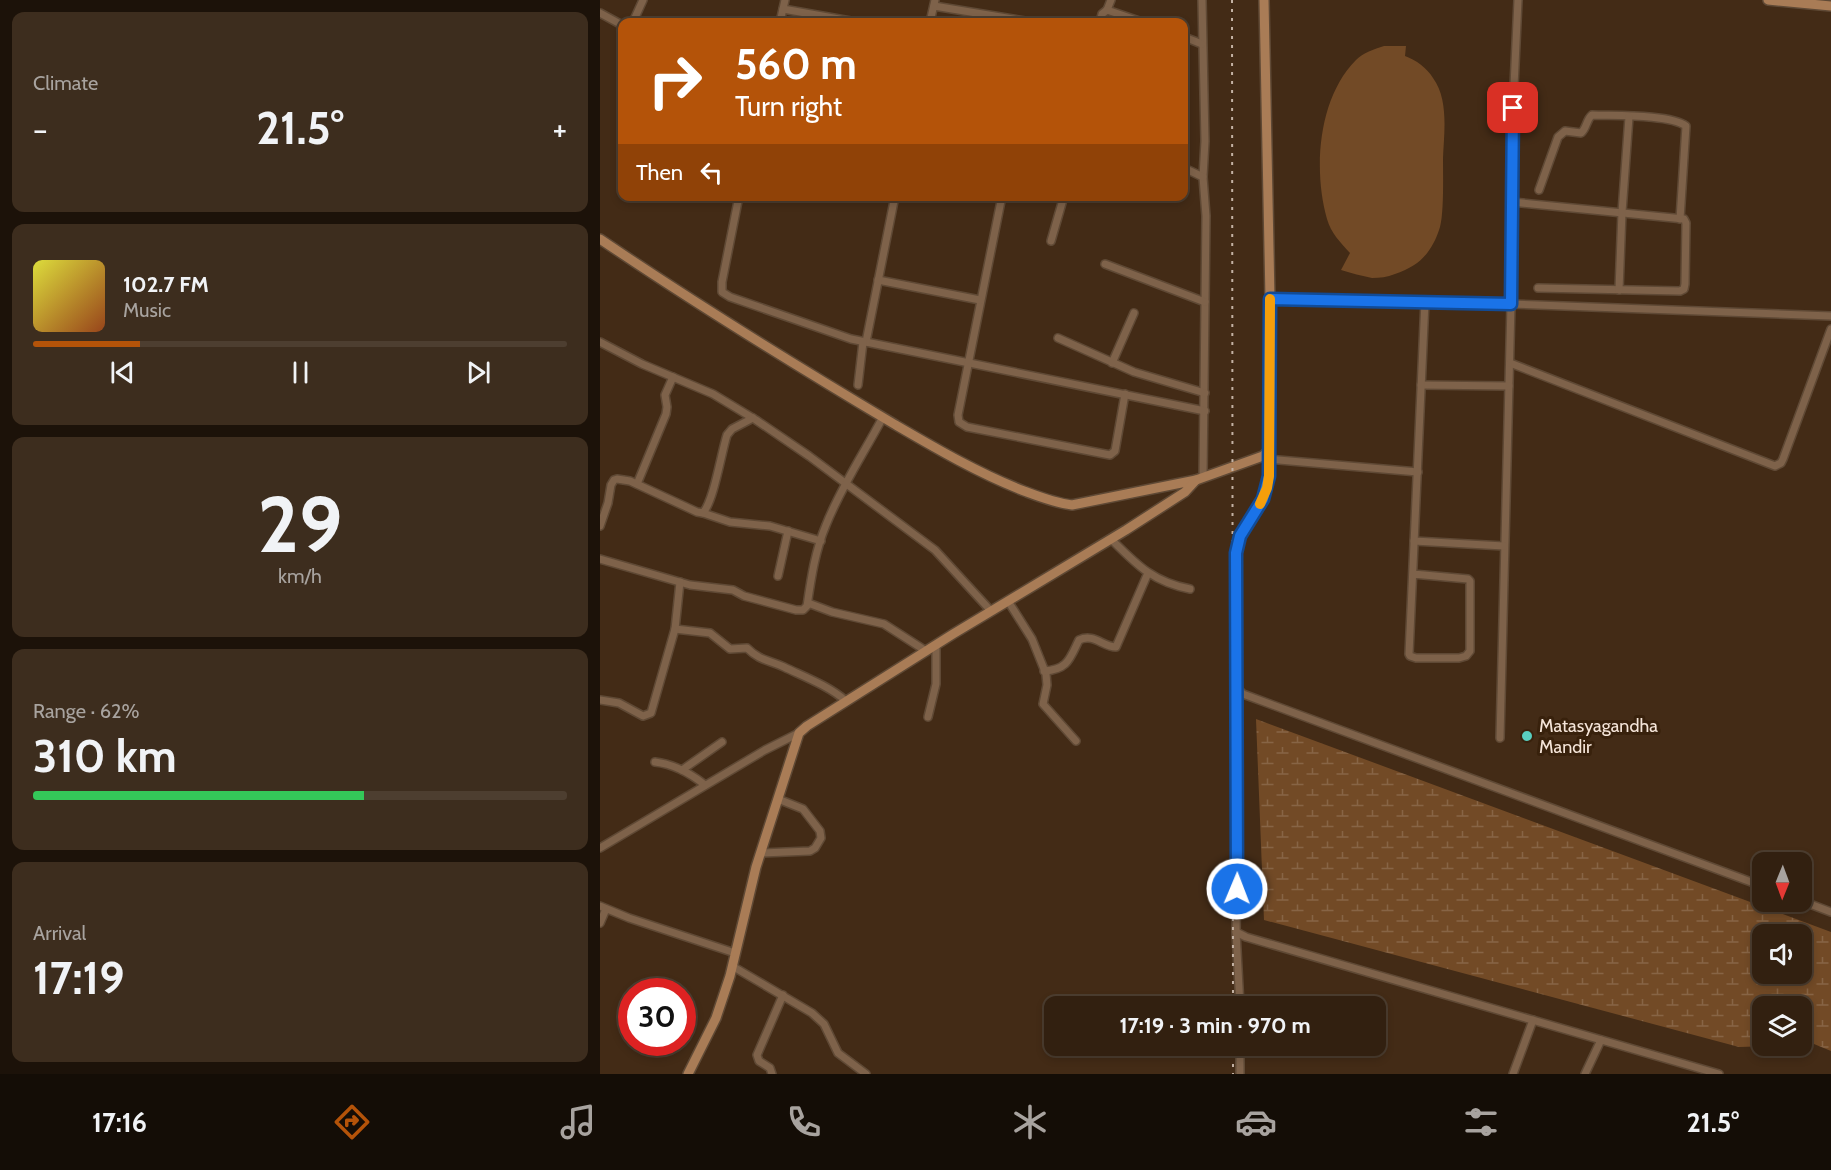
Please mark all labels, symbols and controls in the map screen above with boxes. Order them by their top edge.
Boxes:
text: 560 m [735,38,857,90]
icon: right [636,42,714,120]
text: Climate [33,71,98,95]
pin [1487,82,1538,133]
text: Turn right [735,90,842,123]
icon: arrive [1496,91,1529,124]
text: 21.5° [256,101,344,155]
text: − [33,109,48,149]
text: + [552,109,567,149]
icon: left [695,156,728,189]
text: Then [636,159,683,186]
text: 102.7 FM [123,271,209,298]
text: Music [123,298,171,322]
icon: previous [106,356,139,389]
icon: pause [284,356,317,389]
icon: next [462,356,495,389]
text: 29 [257,477,343,572]
text: km/h [278,564,322,588]
text: Range · 62% [33,699,140,723]
place label: Matasyagandha Mandir [1539,715,1658,758]
text: 310 km [33,729,177,783]
marker: Matasyagandha Mandir [1520,729,1534,743]
north arrow [1752,852,1812,912]
map controls [1752,852,1812,1056]
position arrow [1205,857,1269,921]
text: Arrival [33,921,86,945]
button: sound [1752,924,1812,984]
text: 17:19 [33,951,124,1005]
speed limit sign: 30 [618,978,696,1056]
button: layers [1752,996,1812,1056]
text: 17:19 · 3 min · 970 m [1119,1012,1311,1039]
icon: directions [331,1101,373,1143]
icon: music [557,1101,599,1143]
icon: phone [783,1101,825,1143]
icon: climate [1009,1101,1051,1143]
icon: car [1235,1101,1277,1143]
icon: filters [1460,1101,1502,1143]
text: 17:16 [92,1106,147,1139]
text: 21.5° [1686,1106,1739,1139]

